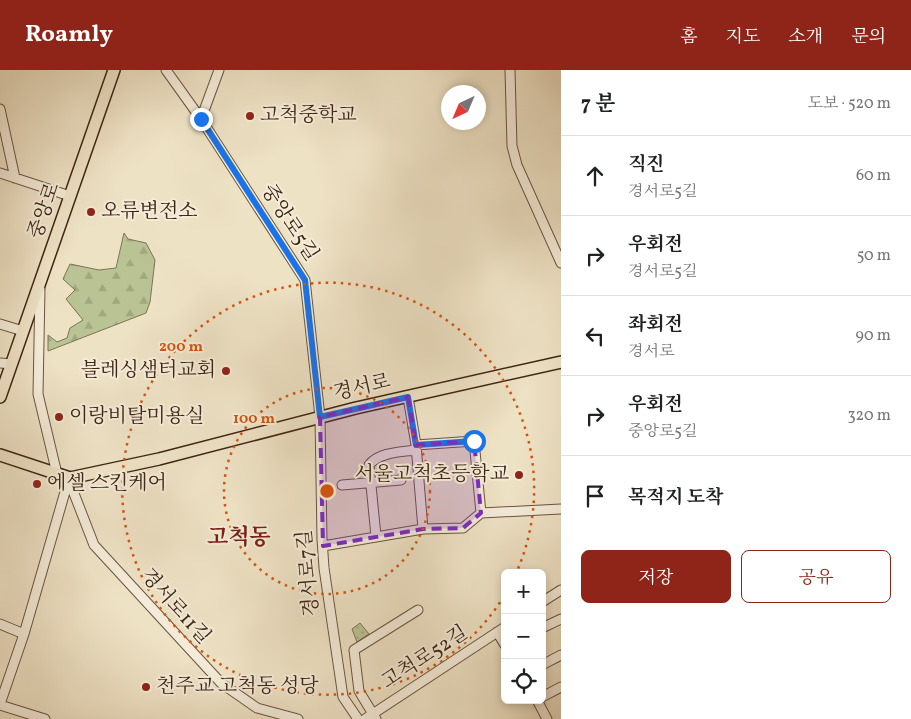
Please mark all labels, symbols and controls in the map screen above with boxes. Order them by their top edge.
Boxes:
text: Roamly [25,18,113,52]
text: 홈 [680,25,698,50]
text: 지도 [726,25,760,50]
text: 소개 [788,25,823,50]
text: 문의 [851,25,886,50]
north arrow [441,85,486,130]
text: 7 분 [581,90,616,119]
text: 도보 · 520 m [807,93,891,115]
place label: 고척중학교 [260,102,357,130]
route end [190,108,213,131]
marker: 고척중학교 [244,110,256,122]
text: 직진 [628,152,665,178]
icon: ahead [581,162,609,190]
text: 60 m [856,165,891,187]
street label: 중앙로 [22,179,68,243]
street label: 중앙로5길 [254,179,324,267]
text: 경서로5길 [628,181,698,203]
place label: 오류변전소 [101,198,198,226]
marker: 오류변전소 [85,206,97,218]
text: 우회전 [628,232,683,258]
icon: right [581,242,609,270]
text: 50 m [857,245,891,267]
text: 경서로5길 [628,261,698,283]
text: 좌회전 [628,312,683,338]
icon: left [581,322,609,350]
text: 90 m [855,325,891,347]
text: 200 m [159,337,203,358]
text: 경서로 [628,341,674,363]
place label: 블레싱샘터교회 [81,357,216,385]
marker: 블레싱샘터교회 [220,365,232,377]
street label: 경서로 [331,368,393,408]
text: 우회전 [628,392,683,418]
icon: right [581,402,609,430]
place label: 이랑비탈미용실 [69,403,204,431]
text: 320 m [847,405,891,427]
text: 100 m [233,409,276,430]
marker: 이랑비탈미용실 [53,411,65,423]
text: 중앙로5길 [628,421,698,443]
route start [463,430,486,453]
place label: 서울고척초등학교 [354,461,510,489]
marker: 서울고척초등학교 [513,469,525,481]
place label: 에셀 스킨케어 [47,470,167,498]
marker: 에셀 스킨케어 [31,478,43,490]
centre of rings [318,482,336,500]
icon: arrive [581,482,609,510]
text: 목적지 도착 [628,485,724,511]
district label: 고척동 [207,523,271,554]
street label: 경서로7길 [291,528,327,618]
button: 저장 [581,550,731,603]
button: 공유 [741,550,891,603]
street label: 경서로11길 [134,563,216,651]
map controls [501,569,546,704]
button: + [501,569,546,614]
button: − [501,614,546,659]
street label: 고척로52길 [376,620,474,696]
button: locate [501,659,546,704]
place label: 천주교 고척동 성당 [156,673,319,701]
marker: 천주교 고척동 성당 [140,681,152,693]

